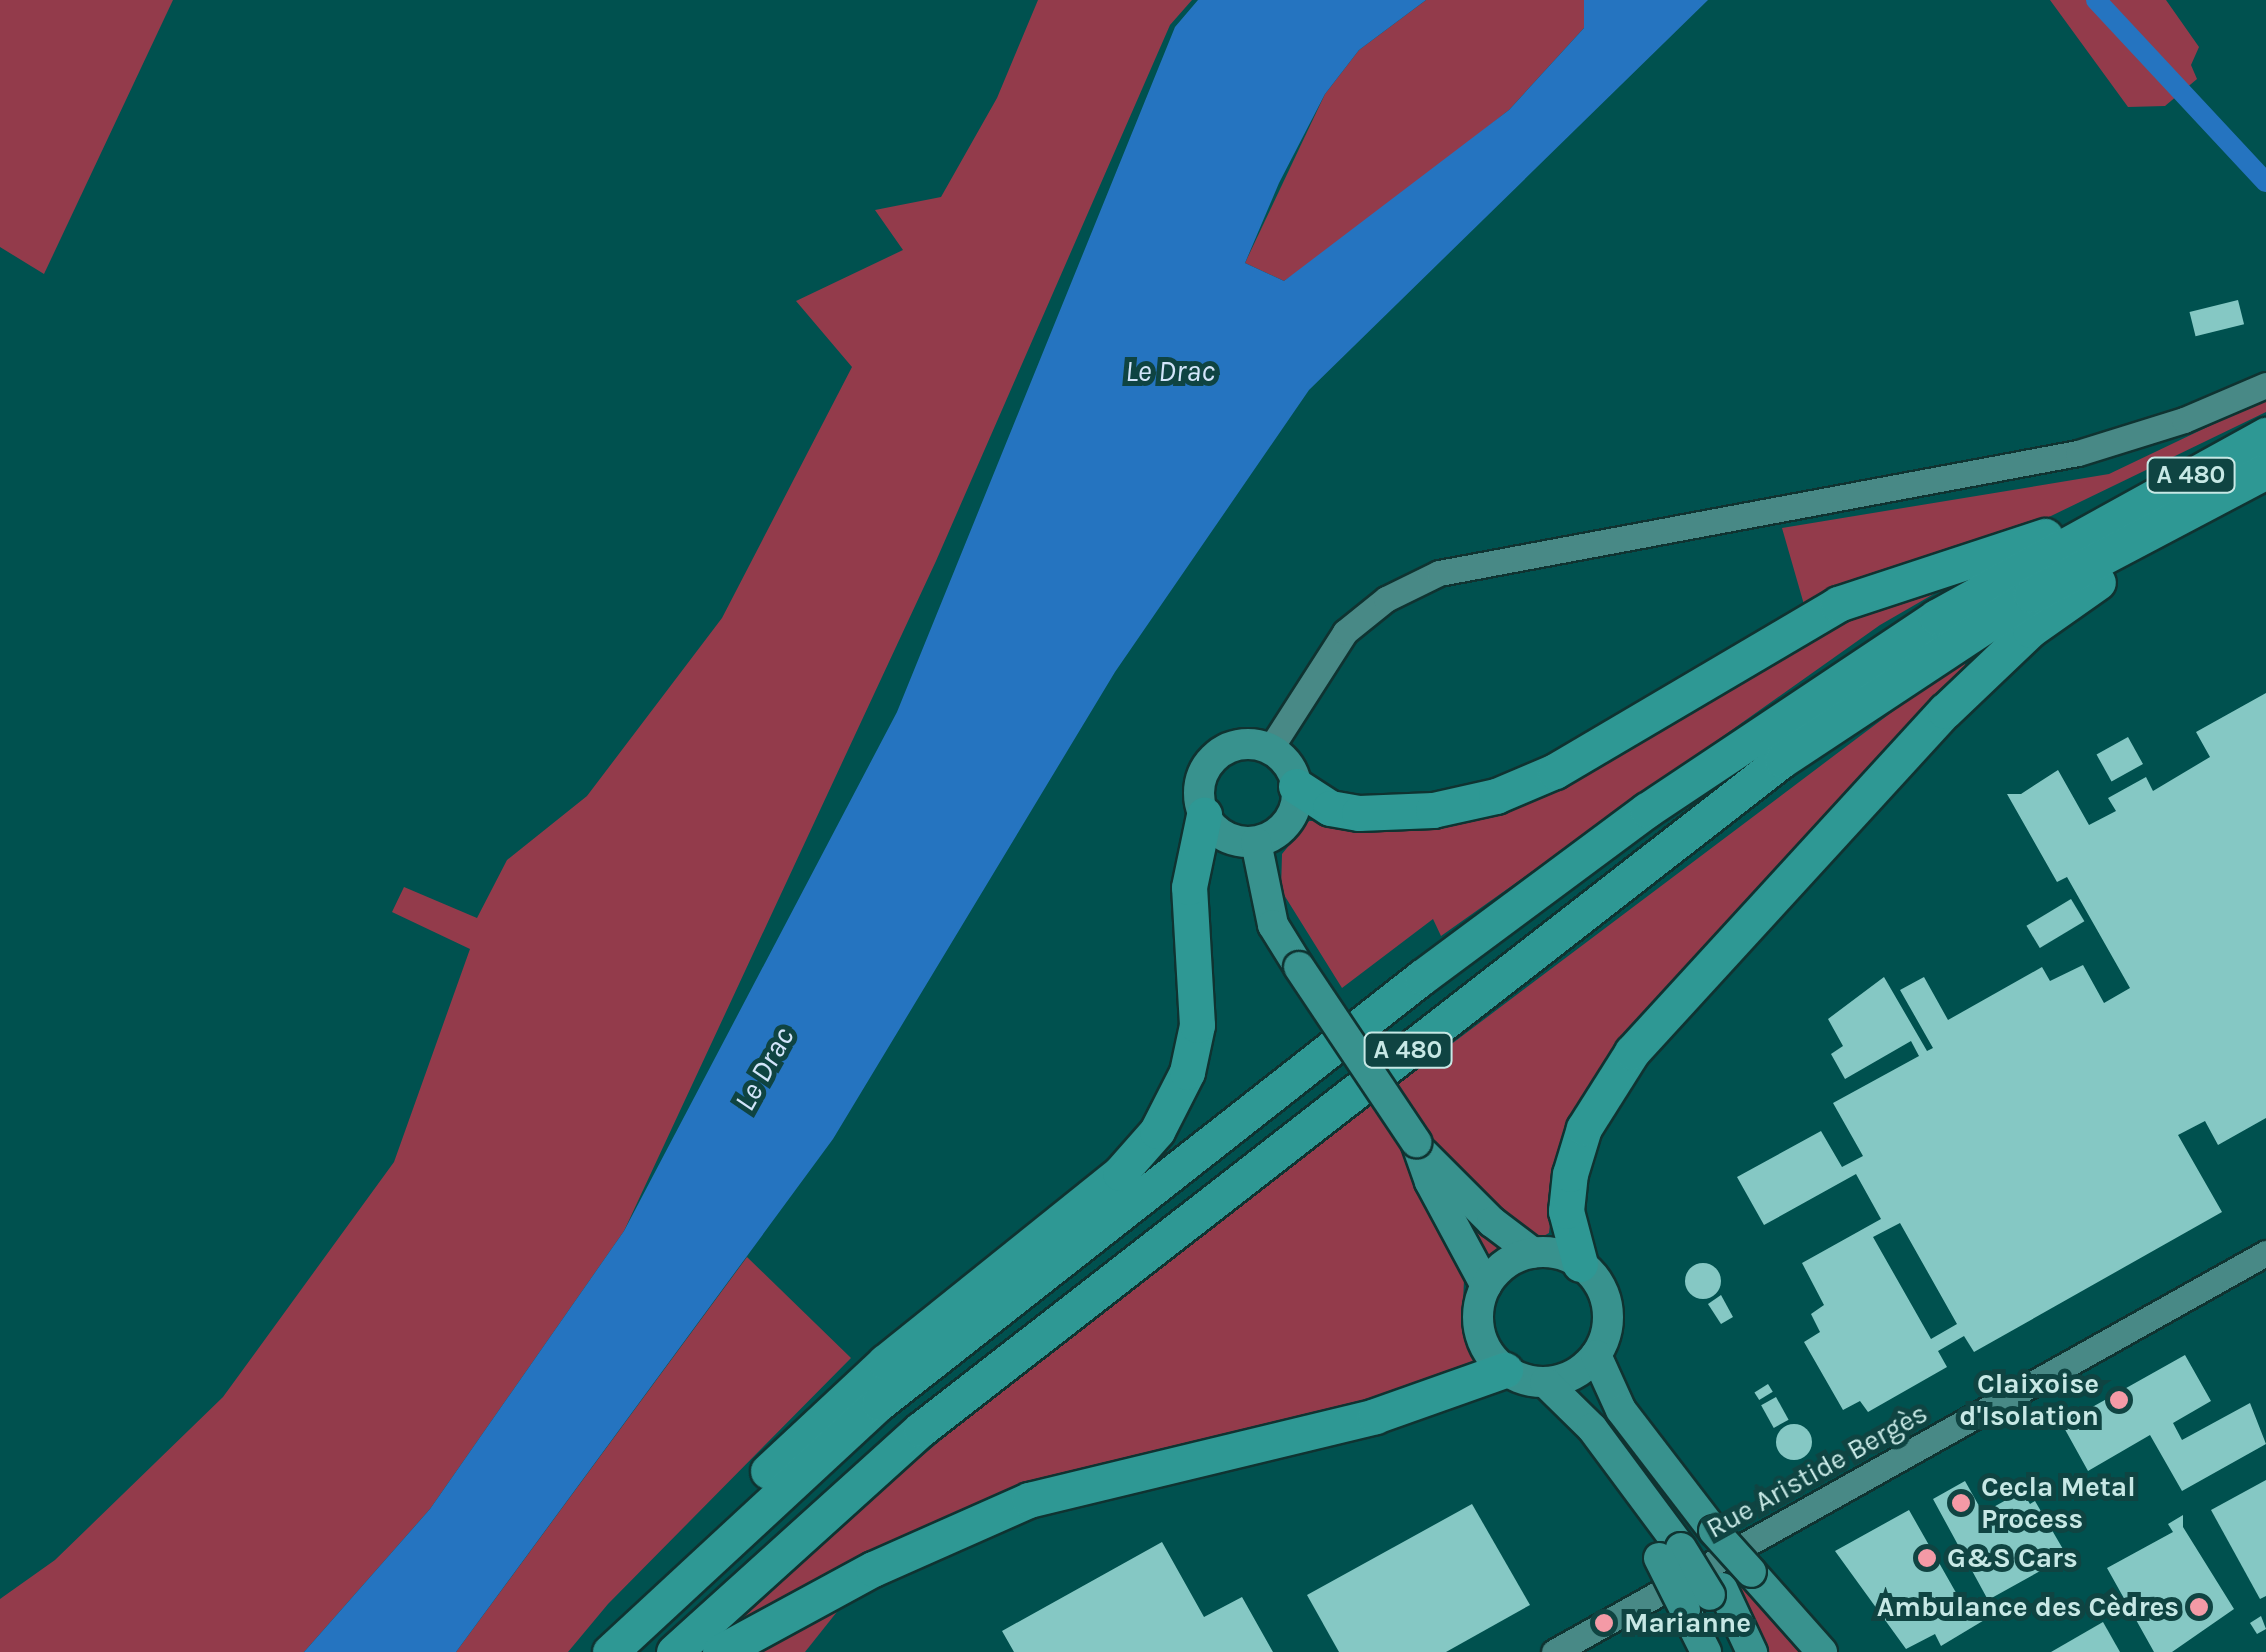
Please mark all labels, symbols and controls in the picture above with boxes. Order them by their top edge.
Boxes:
water label: Le Drac [1125,353,1215,389]
road number: A 480 [2146,455,2236,495]
water label: Le Drac [726,1021,802,1117]
road number: A 480 [1363,1030,1453,1070]
place label: Claixoise d'Isolation [1959,1367,2099,1433]
marker: Claixoise d'Isolation [2108,1389,2130,1411]
street label: Rue Aristide Bergès [1701,1396,1933,1546]
place label: Cecla Metal Process [1981,1470,2136,1536]
marker: Cecla Metal Process [1950,1492,1972,1514]
place label: G&S Cars [1947,1541,2078,1575]
marker: G&S Cars [1916,1547,1938,1569]
place label: Ambulance des Cèdres [1877,1590,2179,1624]
marker: Ambulance des Cèdres [2188,1596,2210,1618]
place label: Marianne [1624,1606,1751,1640]
marker: Marianne [1593,1612,1615,1634]

